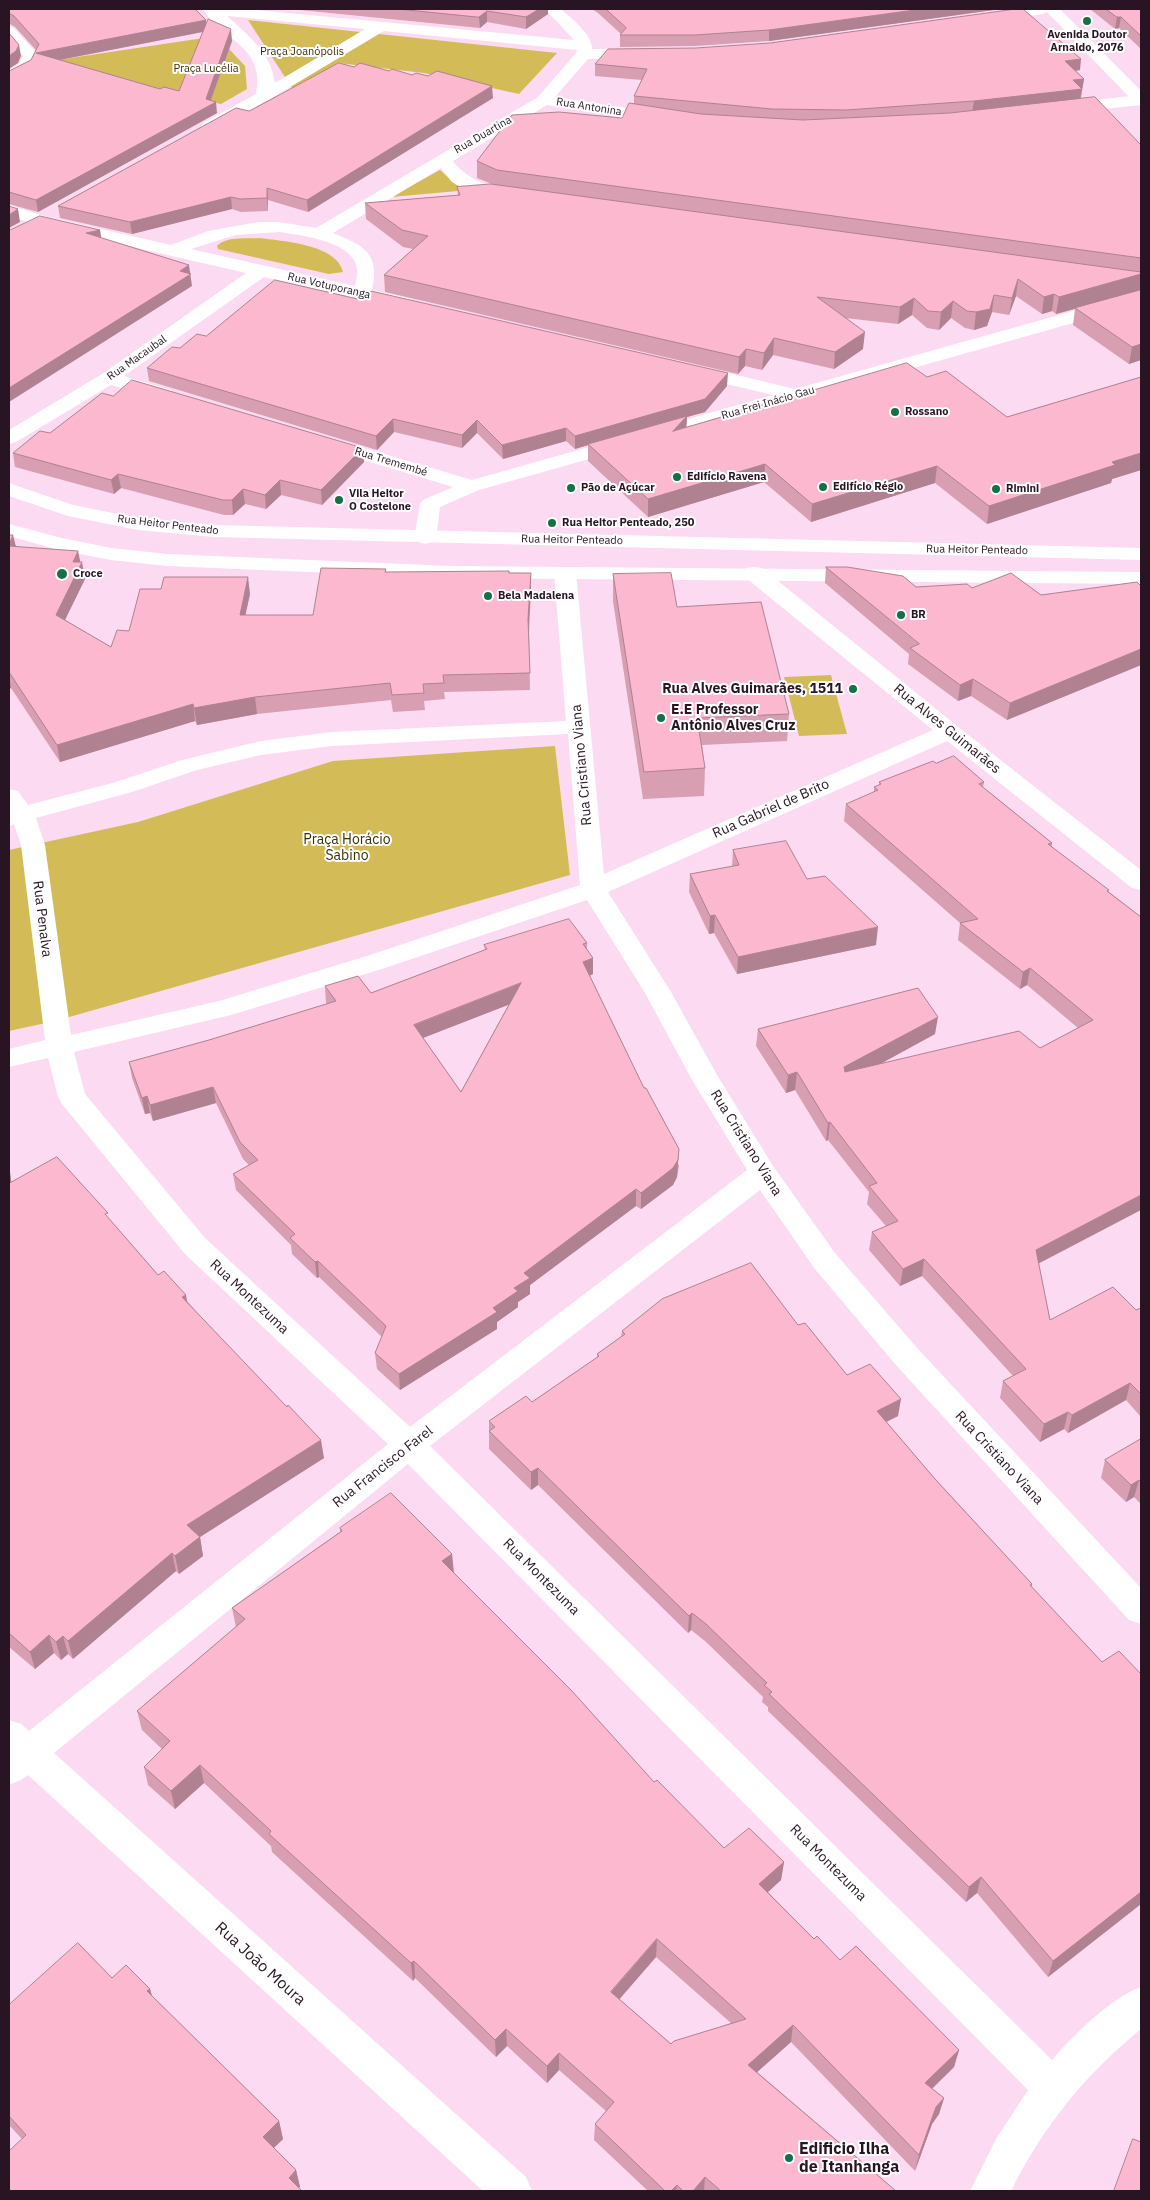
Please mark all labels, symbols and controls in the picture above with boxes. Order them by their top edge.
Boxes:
marker: Avenida Doutor Arnaldo, 2076 [1081,15,1093,27]
place label: Avenida Doutor Arnaldo, 2076 [1047,28,1127,54]
park label: Praça Joanópolis [260,45,344,59]
park label: Praça Lucélia [173,62,239,76]
street label: Rua Antonina [555,95,623,119]
street label: Rua Duartina [452,113,514,157]
street label: Rua Votuporanga [286,270,372,302]
street label: Rua Macaubal [105,333,169,383]
street label: Rua Frei Inácio Gau [720,383,816,423]
place label: Rossano [905,405,948,419]
marker: Rossano [889,406,901,418]
street label: Rua Tremembé [353,445,429,479]
place label: Edifício Ravena [687,470,767,484]
marker: Edifício Ravena [671,471,683,483]
place label: Edifício Régio [833,480,903,494]
place label: Pão de Açúcar [581,481,655,495]
marker: Edifício Régio [817,481,829,493]
marker: Pão de Açúcar [565,482,577,494]
place label: Rimini [1006,482,1039,496]
marker: Rimini [990,483,1002,495]
place label: Vila Heitor O Costelone [349,487,411,513]
marker: Vila Heitor O Costelone [333,494,345,506]
street label: Rua Heitor Penteado [117,512,219,538]
place label: Rua Heitor Penteado, 250 [562,516,694,530]
marker: Rua Heitor Penteado, 250 [546,517,558,529]
street label: Rua Heitor Penteado [521,533,623,547]
street label: Rua Heitor Penteado [926,543,1028,557]
marker: Croce [55,567,69,581]
place label: Croce [73,567,103,581]
place label: Bela Madalena [498,589,574,603]
marker: Bela Madalena [482,590,494,602]
place label: BR [911,608,926,622]
marker: BR [895,609,907,621]
place label: Rua Alves Guimarães, 1511 [662,681,843,697]
street label: Rua Alves Guimarães [890,681,1004,777]
marker: Rua Alves Guimarães, 1511 [847,683,859,695]
place label: E.E Professor Antônio Alves Cruz [671,702,795,734]
street label: Rua Cristiano Viana [568,704,596,826]
marker: E.E Professor Antônio Alves Cruz [655,712,667,724]
street label: Rua Gabriel de Brito [710,776,832,842]
park label: Praça Horácio Sabino [303,832,391,864]
street label: Rua Penalva [29,880,55,958]
street label: Rua Cristiano Viana [707,1087,785,1199]
street label: Rua Montezuma [206,1256,292,1338]
street label: Rua Cristiano Viana [951,1408,1047,1508]
street label: Rua Francisco Farel [330,1423,436,1511]
street label: Rua Montezuma [499,1535,583,1619]
street label: Rua Montezuma [786,1821,870,1905]
street label: Rua João Moura [211,1918,309,2010]
place label: Edificio Ilha de Itanhanga [799,2139,899,2177]
marker: Edificio Ilha de Itanhanga [783,2152,795,2164]

